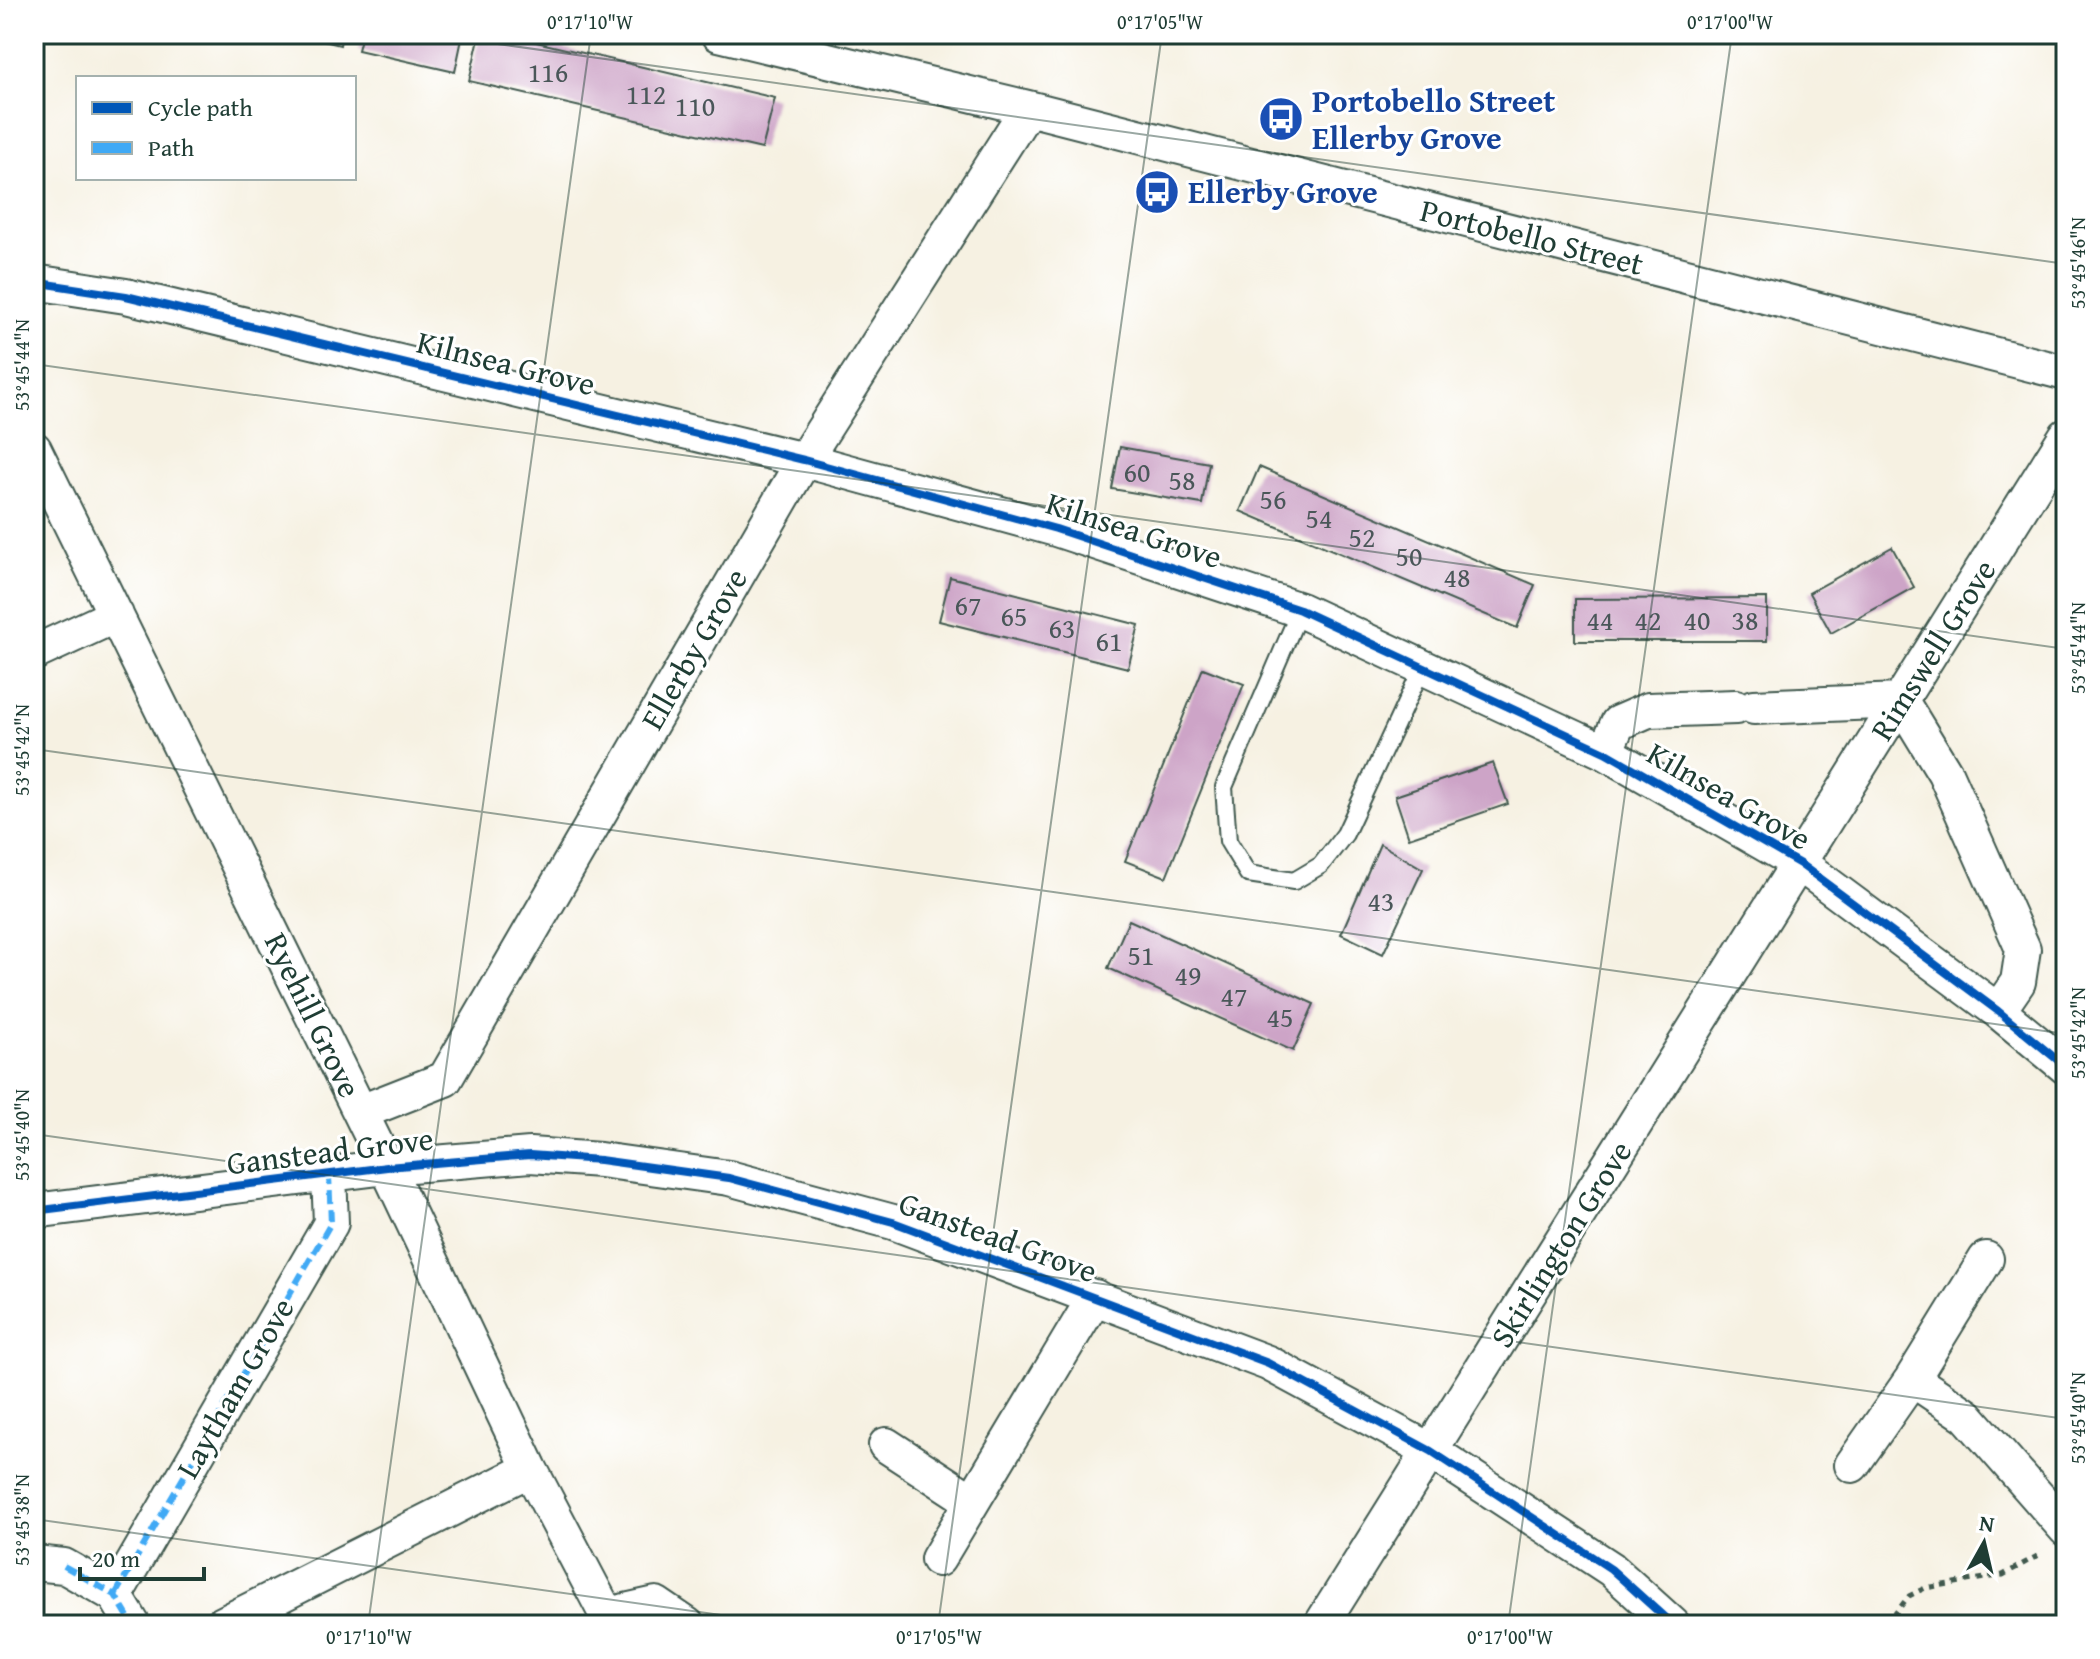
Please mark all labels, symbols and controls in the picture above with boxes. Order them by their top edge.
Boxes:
text: 0°17'10"W [547,7,633,36]
text: 0°17'05"W [1117,7,1203,36]
text: 0°17'00"W [1687,7,1773,36]
house number: 116 [528,51,568,92]
house number: 112 [626,73,666,114]
legend [76,76,356,180]
place label: Portobello Street Ellerby Grove [1312,77,1555,161]
house number: 110 [675,85,715,126]
text: Cycle path [148,90,253,125]
bus stop icon: Portobello Street Ellerby Grove [1257,95,1305,143]
text: Path [148,130,195,165]
bus stop icon: Ellerby Grove [1133,168,1181,216]
place label: Ellerby Grove [1188,168,1378,215]
street label: Portobello Street [1416,186,1649,287]
text: 53°45'46"N [2063,217,2092,309]
street label: Kilnsea Grove [412,318,600,407]
text: 53°45'44"N [7,319,36,411]
house number: 60 [1124,451,1150,492]
house number: 58 [1169,459,1195,500]
house number: 56 [1260,478,1286,519]
street label: Kilnsea Grove [1040,479,1228,580]
house number: 54 [1306,497,1332,538]
house number: 52 [1349,516,1375,557]
house number: 50 [1396,535,1422,576]
street label: Rimswell Grove [1858,550,2007,749]
house number: 48 [1444,556,1470,597]
street label: Ellerby Grove [628,559,759,738]
house number: 67 [955,584,981,625]
house number: 65 [1001,595,1027,636]
house number: 44 [1587,599,1613,640]
house number: 42 [1635,599,1661,640]
house number: 40 [1684,599,1710,640]
house number: 38 [1732,599,1758,640]
text: 53°45'44"N [2063,602,2092,694]
house number: 63 [1049,607,1075,648]
house number: 61 [1096,620,1122,661]
text: 53°45'42"N [7,704,36,796]
street label: Kilnsea Grove [1639,730,1820,861]
house number: 43 [1368,880,1394,921]
street label: Ryehill Grove [253,924,374,1105]
house number: 51 [1128,934,1154,975]
house number: 49 [1175,954,1201,995]
house number: 47 [1221,975,1247,1016]
text: 53°45'42"N [2063,987,2092,1079]
house number: 45 [1267,996,1293,1037]
text: 53°45'40"N [7,1089,36,1181]
street label: Ganstead Grove [224,1115,436,1186]
street label: Skirlington Grove [1478,1131,1643,1356]
street label: Ganstead Grove [893,1179,1104,1294]
street label: Laytham Grove [164,1289,305,1487]
text: 53°45'40"N [2063,1372,2092,1464]
text: 53°45'38"N [7,1474,36,1566]
north arrow [1944,1503,2024,1583]
text: N [1977,1506,1997,1540]
scale bar [80,1531,204,1581]
text: 20 m [92,1541,140,1576]
text: 0°17'10"W [326,1622,412,1651]
text: 0°17'05"W [896,1622,982,1651]
text: 0°17'00"W [1467,1622,1553,1651]

